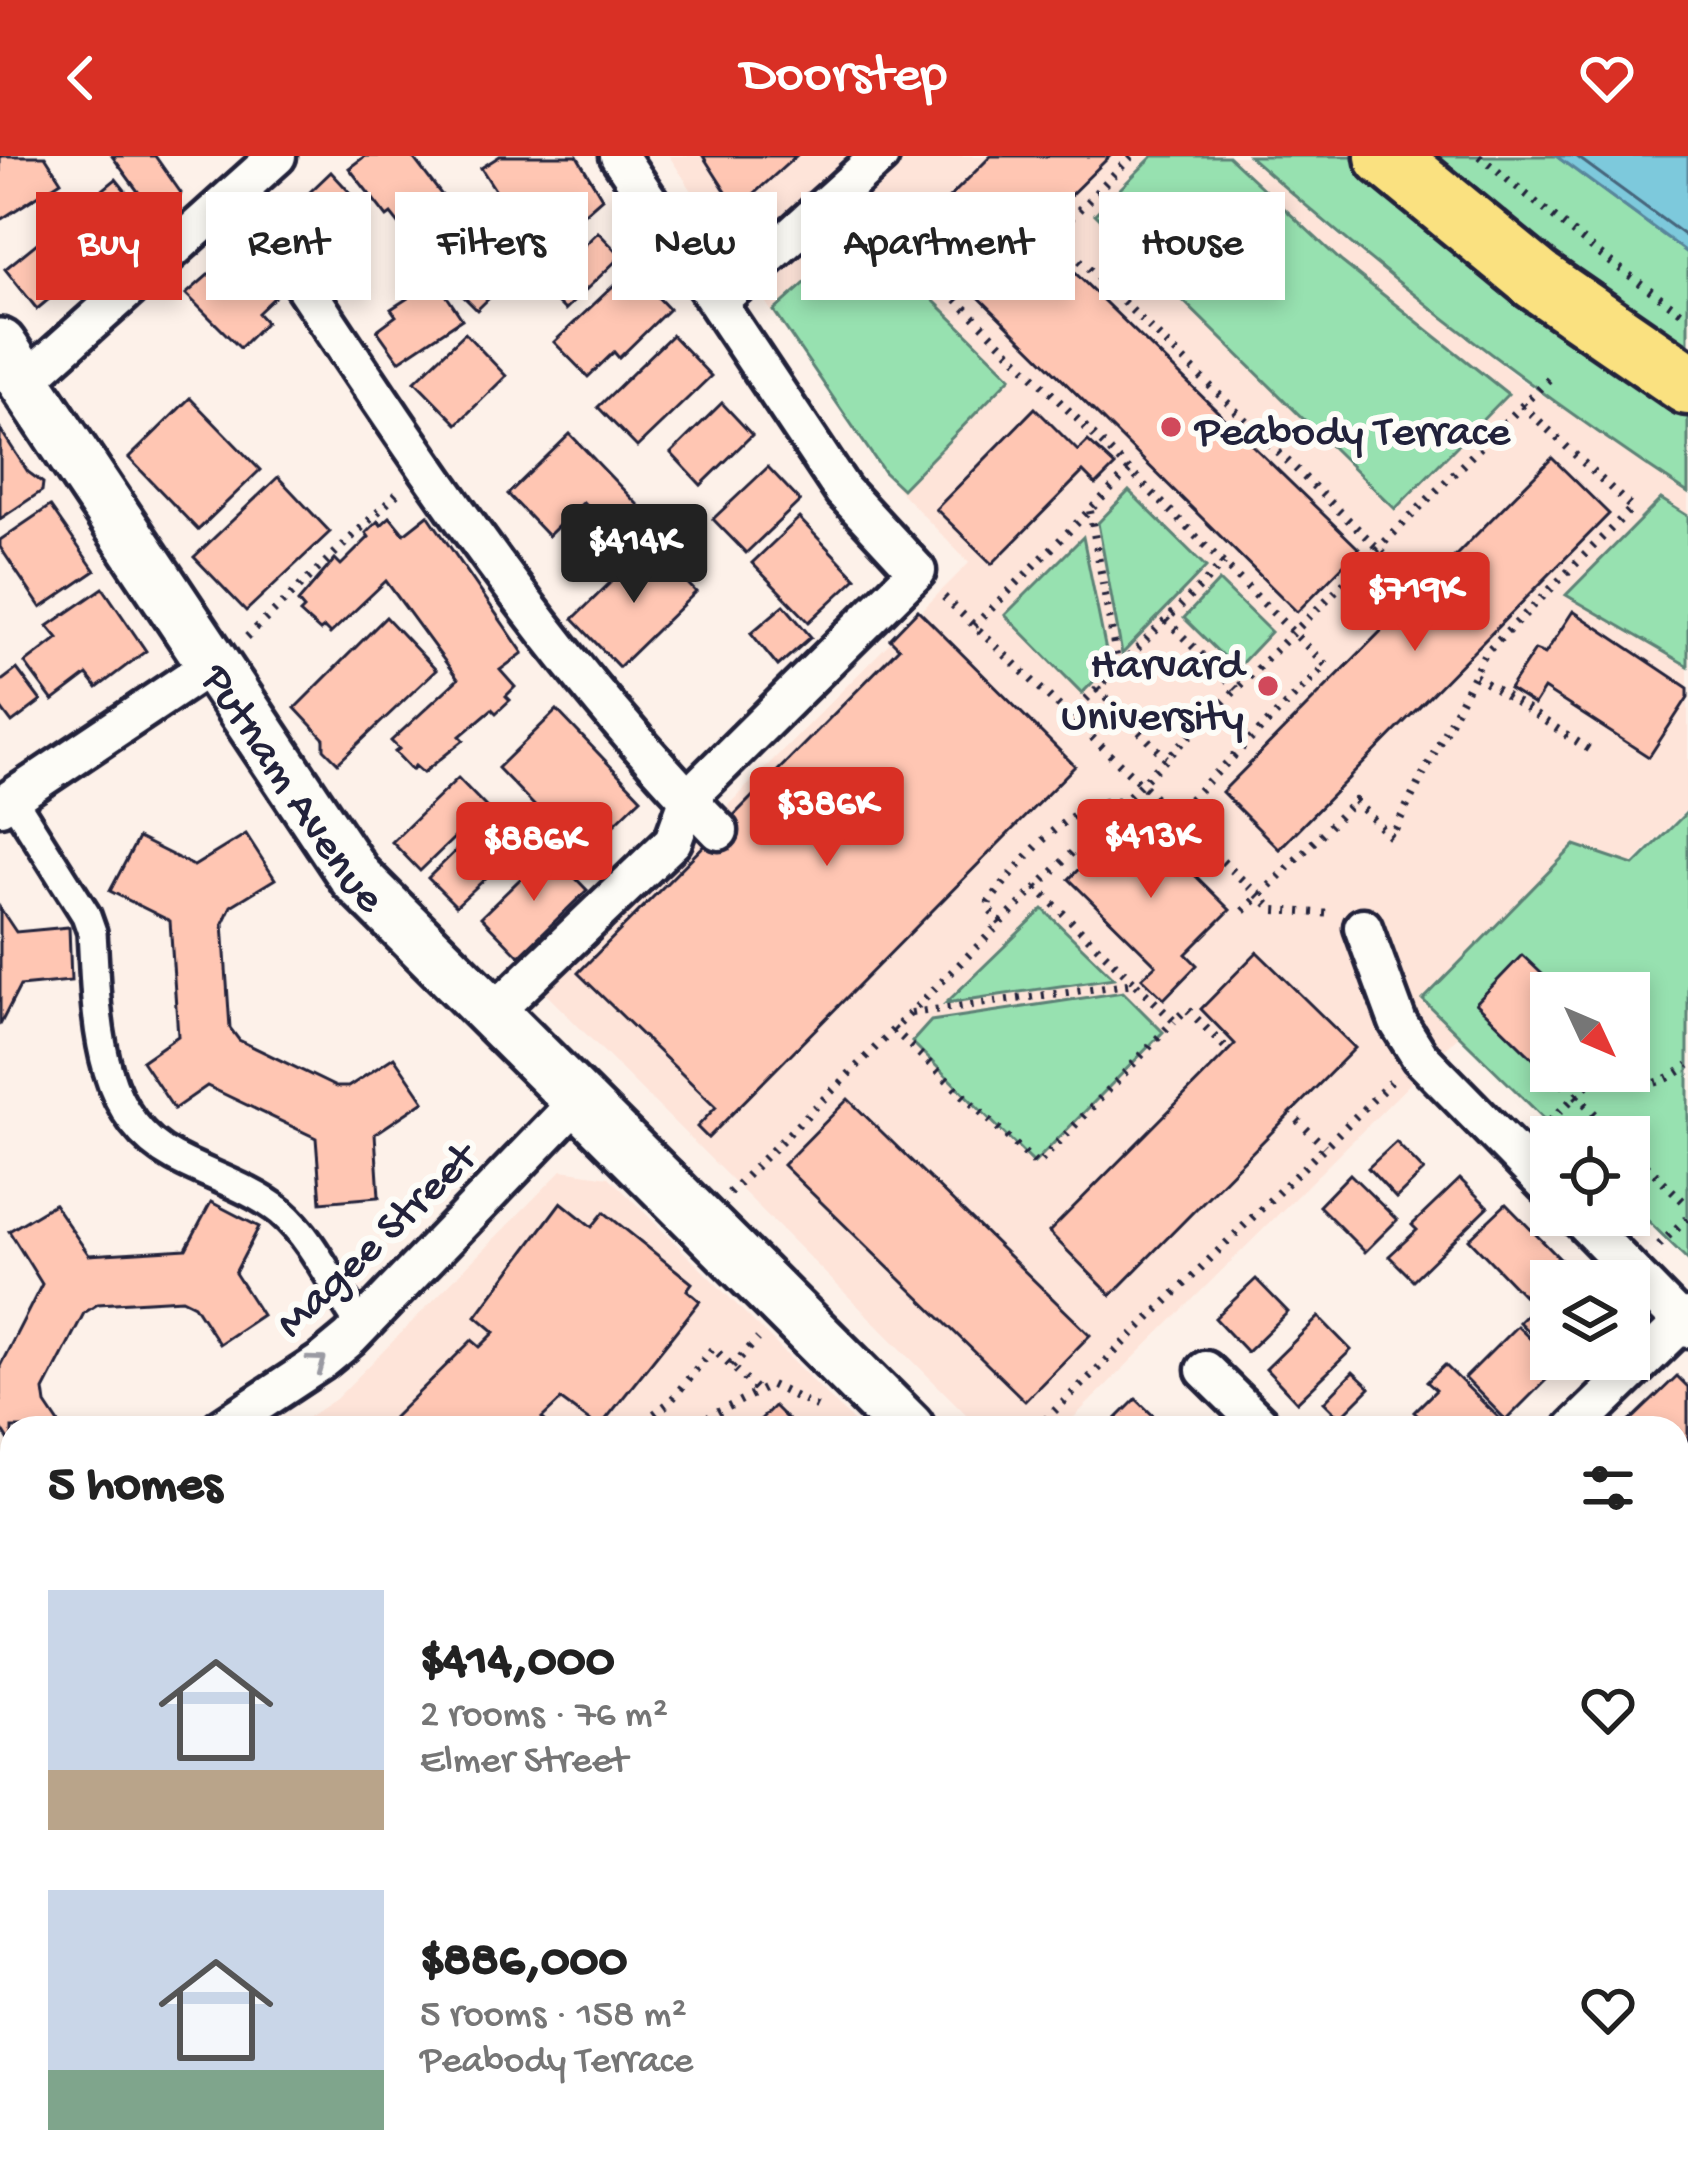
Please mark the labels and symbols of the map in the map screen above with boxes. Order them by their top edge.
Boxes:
place label: Peabody Terrace [1193,408,1511,461]
marker: Peabody Terrace [1158,414,1184,440]
pin: $414K [550,504,718,606]
pin: $719K [1331,552,1499,654]
place label: Harvard University [1061,641,1248,746]
street label: Putnam Avenue [185,654,394,927]
marker: Harvard University [1255,673,1281,699]
pin: $386K [743,767,911,869]
pin: $413K [1067,799,1235,901]
pin: $886K [450,802,618,904]
north arrow [1530,972,1650,1092]
street label: Magee Street [267,1131,492,1351]
one-way arrow [305,1355,326,1377]

